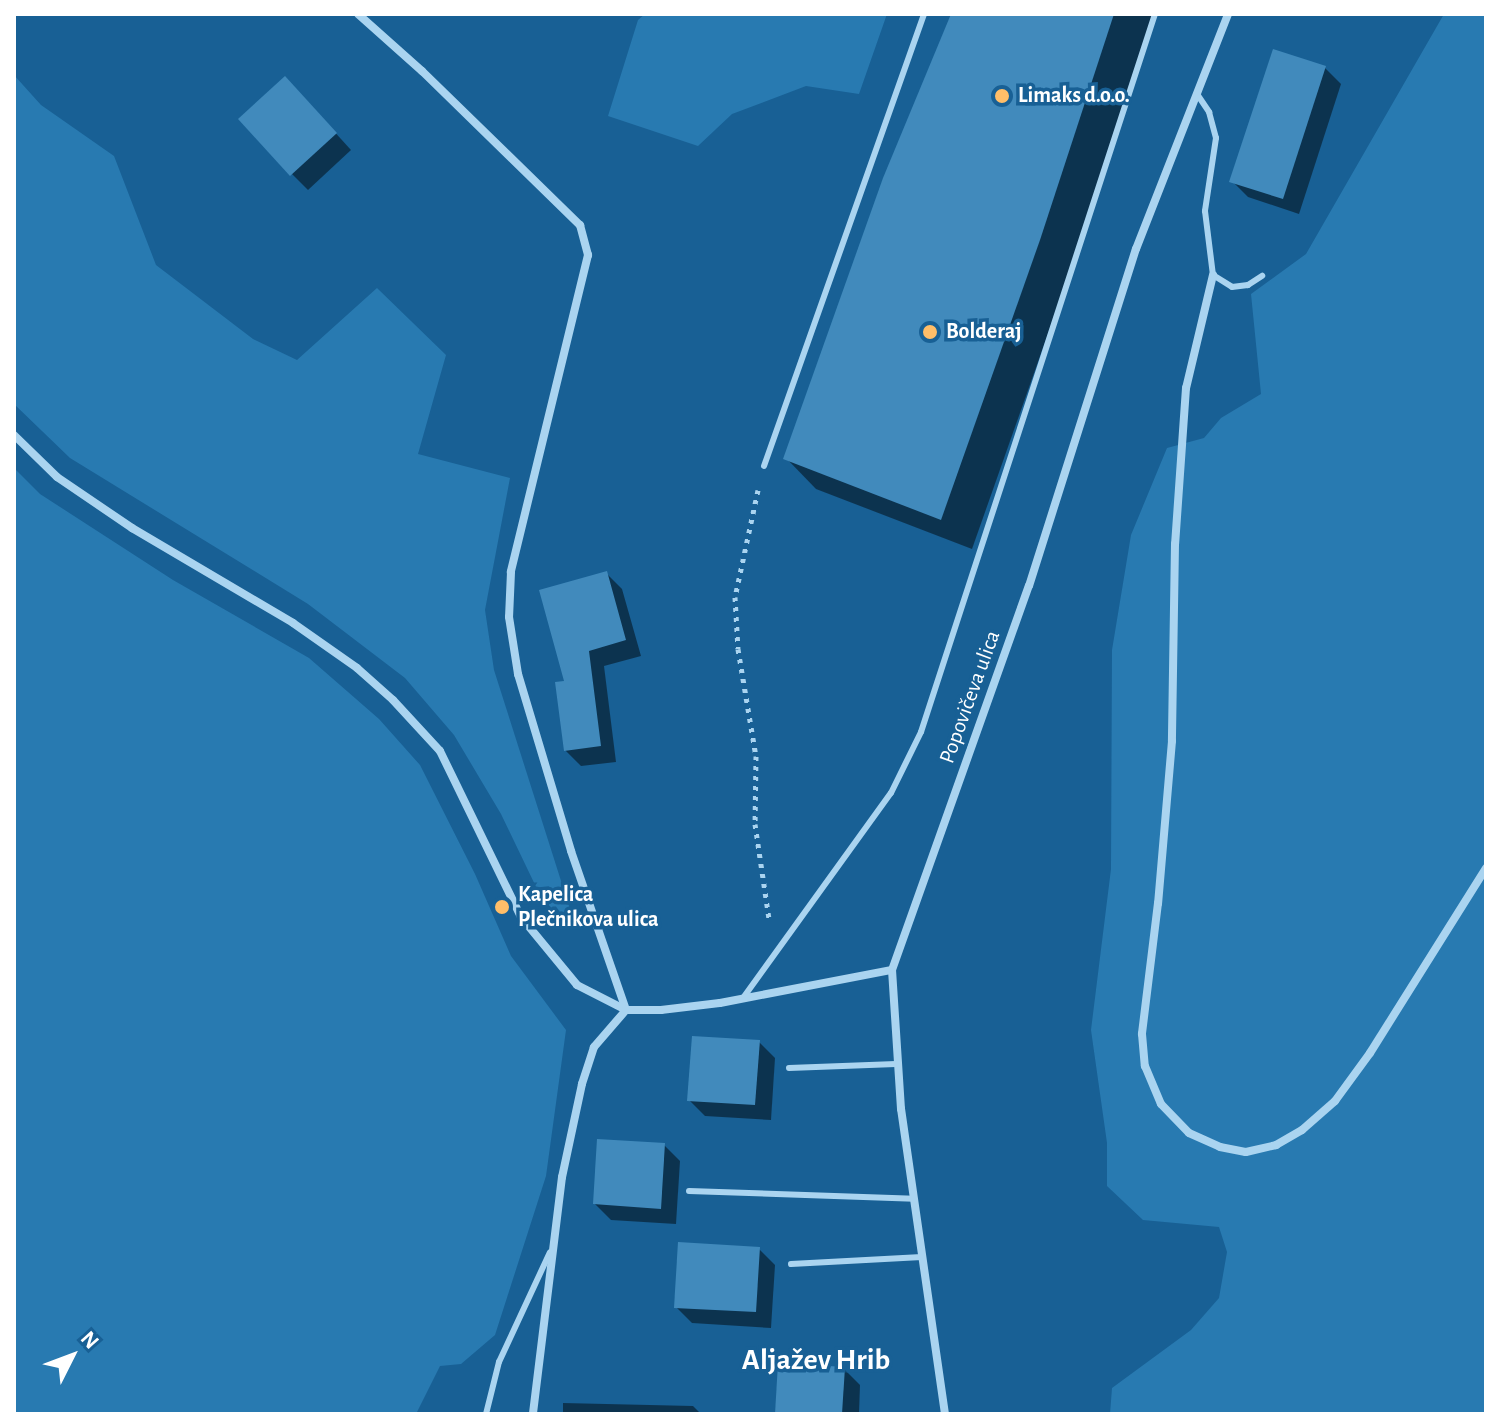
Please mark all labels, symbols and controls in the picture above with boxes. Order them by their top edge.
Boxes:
place label: Limaks d.o.o. [1018,83,1130,109]
marker: Limaks d.o.o. [993,87,1011,105]
place label: Bolderaj [946,319,1022,345]
marker: Bolderaj [921,323,939,341]
street label: Popovičeva ulica [934,627,1006,767]
place label: Kapelica Plečnikova ulica [518,881,658,932]
marker: Kapelica Plečnikova ulica [493,898,511,916]
north arrow [32,1316,112,1396]
text: N [77,1327,103,1353]
district label: Aljažev Hrib [742,1342,890,1378]

